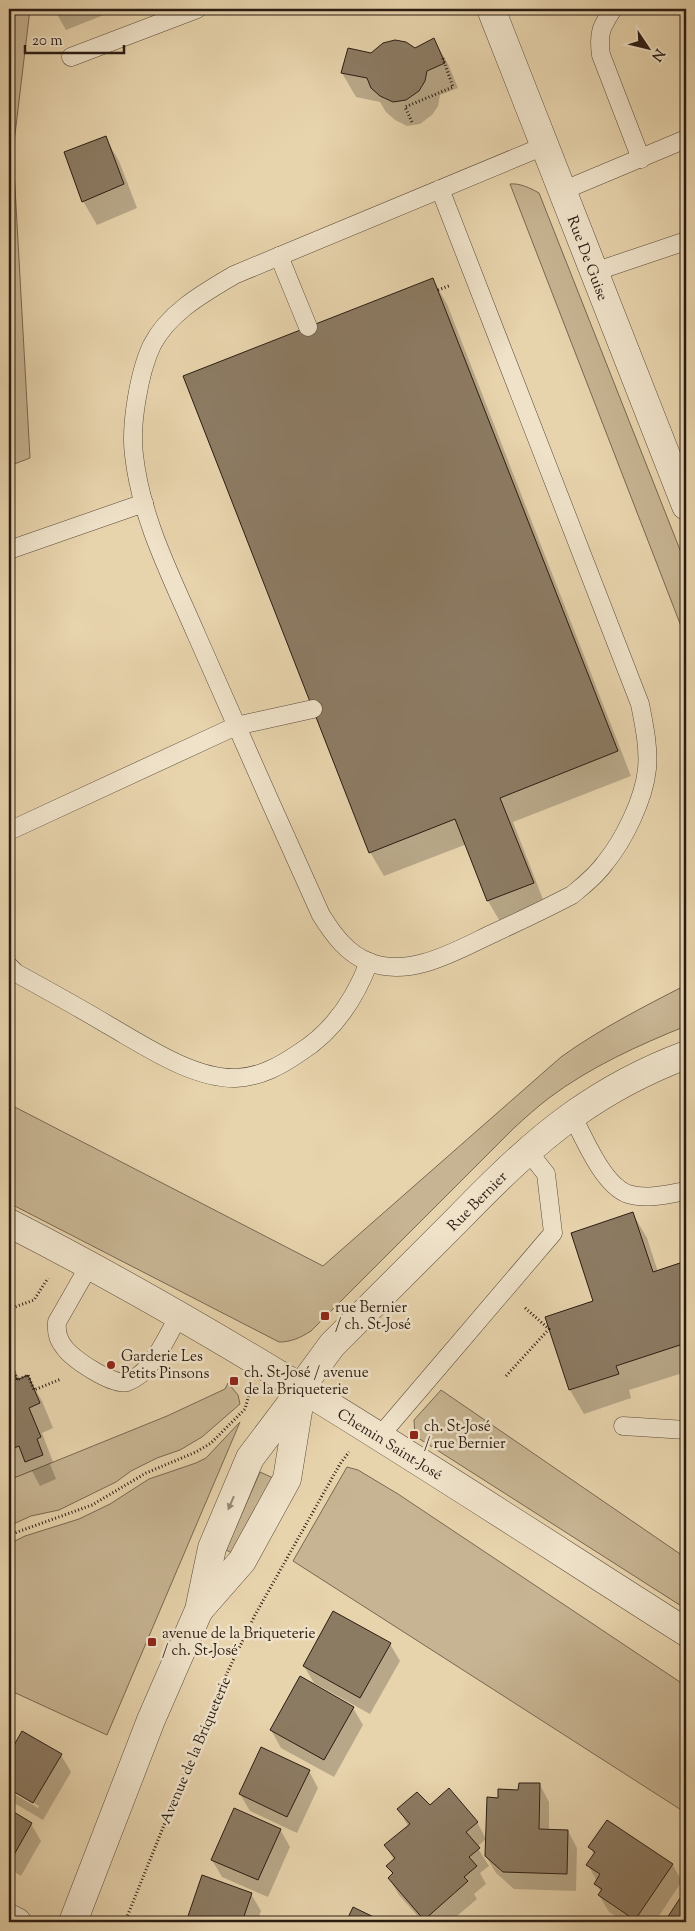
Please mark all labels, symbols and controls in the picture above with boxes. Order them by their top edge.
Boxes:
scale bar [25,22,124,54]
north arrow [622,22,672,72]
text: 20 m [32,31,63,52]
text: N [646,44,668,65]
street label: Rue De Guise [561,213,612,304]
street label: Rue Bernier [443,1167,513,1237]
place label: rue Bernier / ch. St-José [335,1298,411,1336]
marker: rue Bernier / ch. St-José [319,1310,331,1322]
place label: Garderie Les Petits Pinsons [121,1347,210,1385]
marker: Garderie Les Petits Pinsons [105,1359,117,1371]
place label: ch. St-José / avenue de la Briqueterie [244,1363,369,1401]
marker: ch. St-José / avenue de la Briqueterie [228,1375,240,1387]
street label: Chemin Saint-José [333,1404,446,1486]
place label: ch. St-José / rue Bernier [424,1417,506,1455]
marker: ch. St-José / rue Bernier [408,1429,420,1441]
one-way arrow [227,1496,235,1511]
place label: avenue de la Briqueterie / ch. St-José [162,1624,315,1662]
marker: avenue de la Briqueterie / ch. St-José [146,1636,158,1648]
street label: Avenue de la Briqueterie [156,1674,237,1827]

